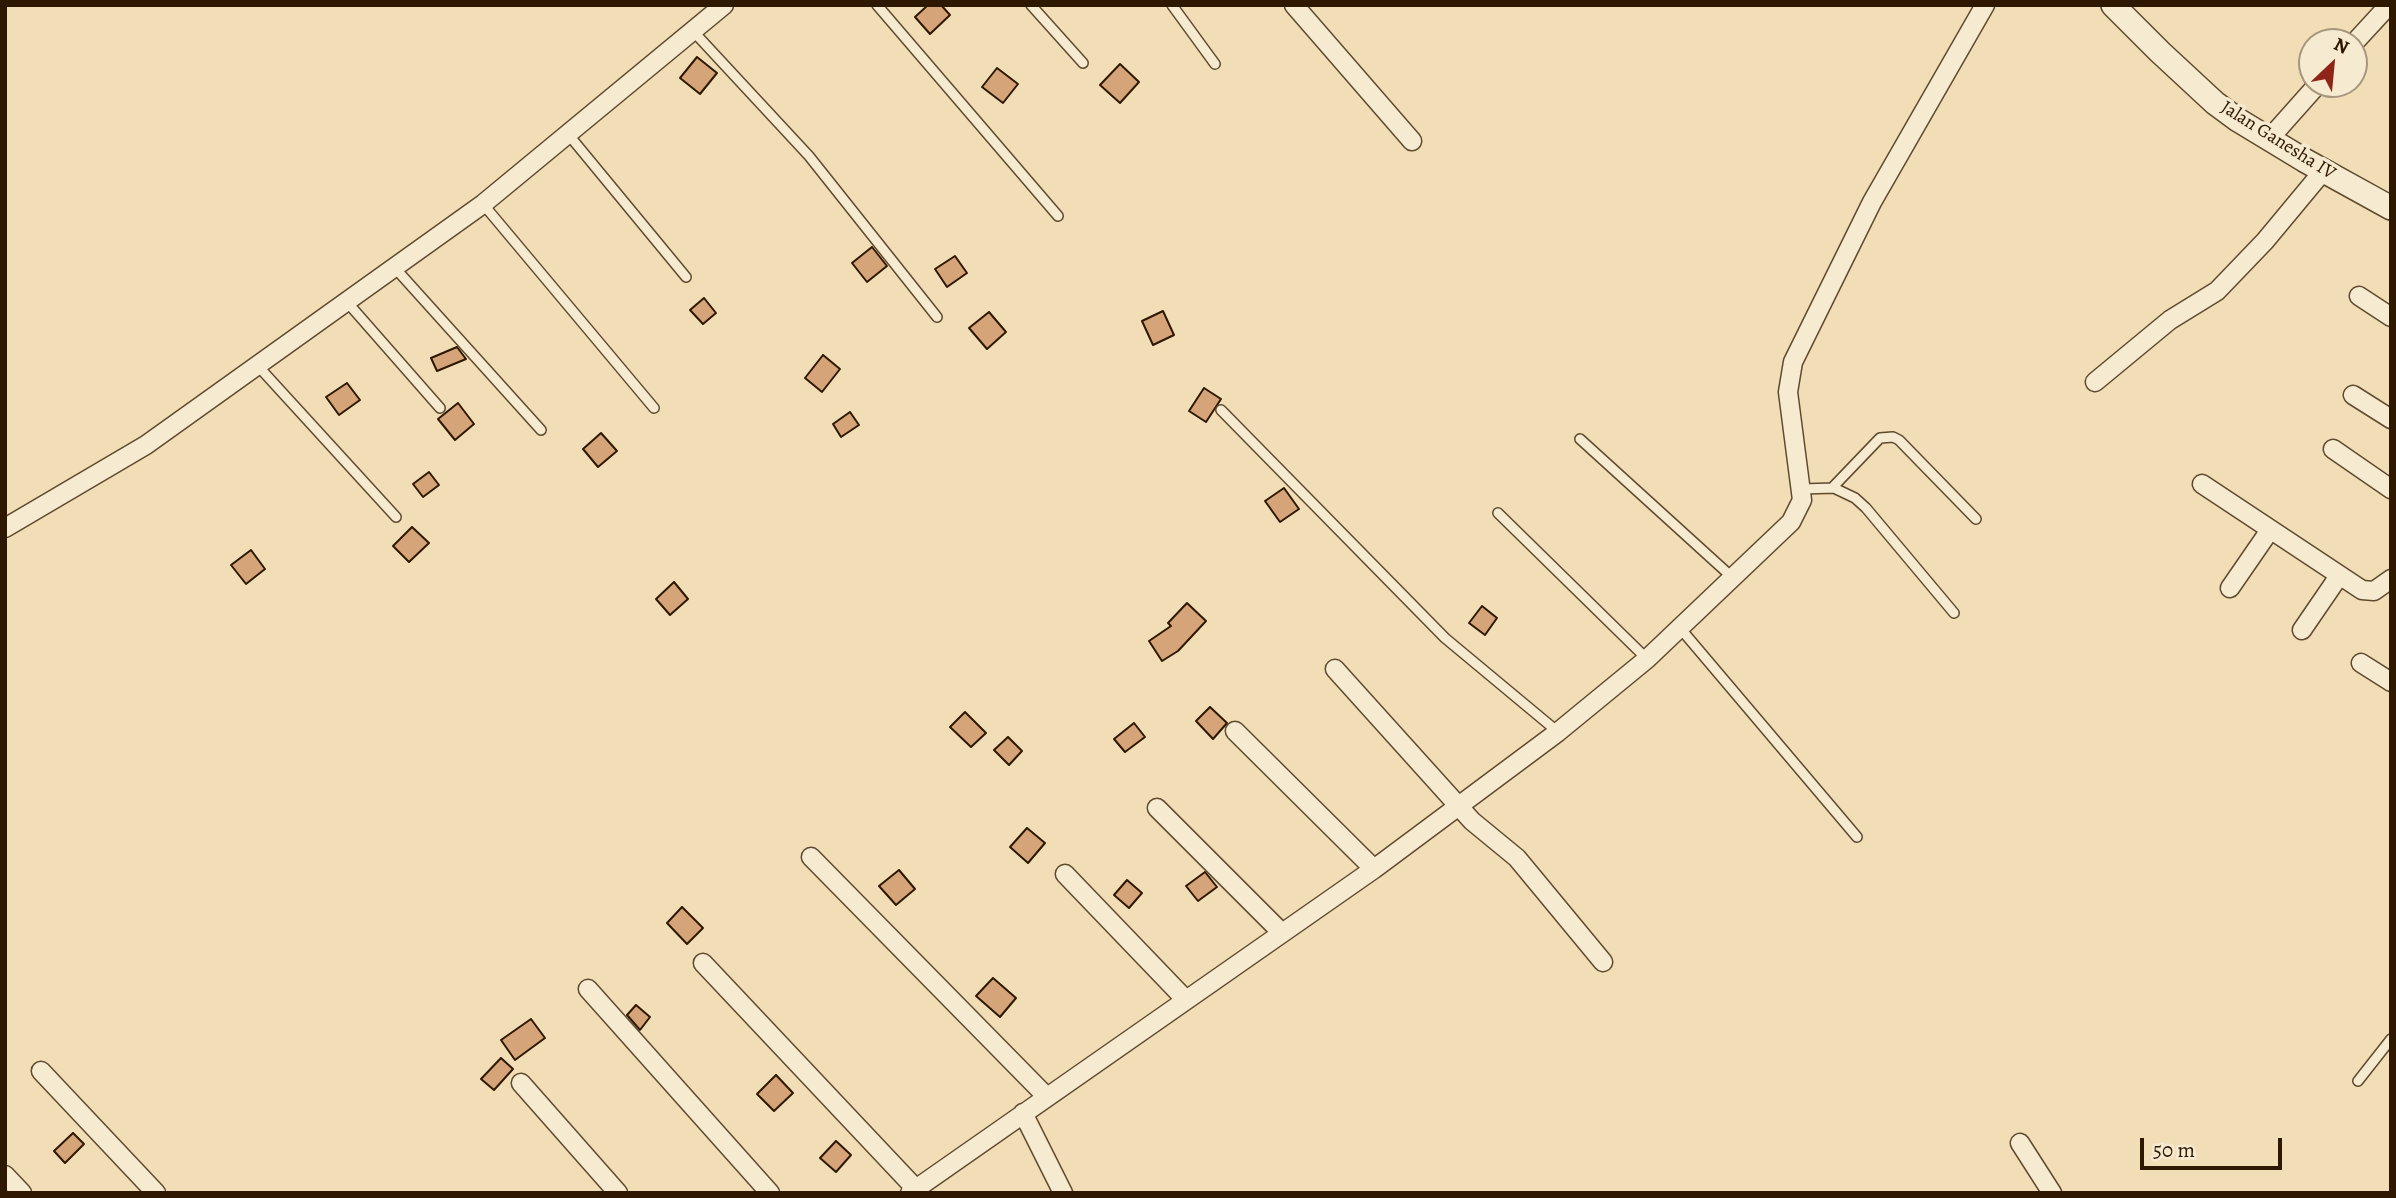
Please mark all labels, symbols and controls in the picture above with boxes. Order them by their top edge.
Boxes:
north arrow [2298,28,2368,98]
text: N [2329,31,2353,61]
street label: Jalan Ganesha IV [2216,97,2340,185]
scale bar [2144,1124,2286,1168]
text: 50 m [2153,1136,2195,1164]

